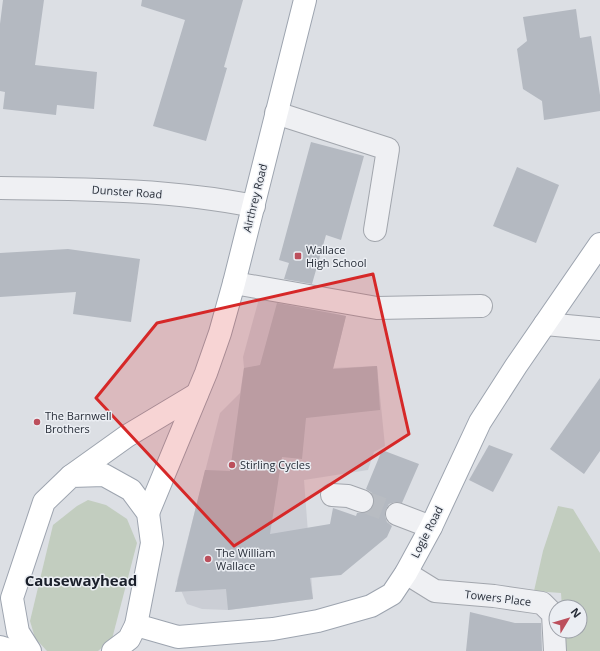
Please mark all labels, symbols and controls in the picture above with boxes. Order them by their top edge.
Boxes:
street label: Airthrey Road [239,162,270,234]
street label: Dunster Road [91,182,163,201]
place label: Wallace High School [306,242,367,270]
marker: Wallace High School [293,251,303,261]
place label: The Barnwell Brothers [45,408,112,436]
marker: The Barnwell Brothers [32,417,42,427]
place label: Stirling Cycles [240,457,310,472]
marker: Stirling Cycles [227,460,237,470]
street label: Logie Road [407,503,446,560]
place label: The William Wallace [216,545,275,573]
marker: The William Wallace [203,554,213,564]
district label: Causewayhead [25,570,137,590]
street label: Towers Place [464,586,532,609]
north arrow [548,599,588,639]
text: N [568,604,585,621]

